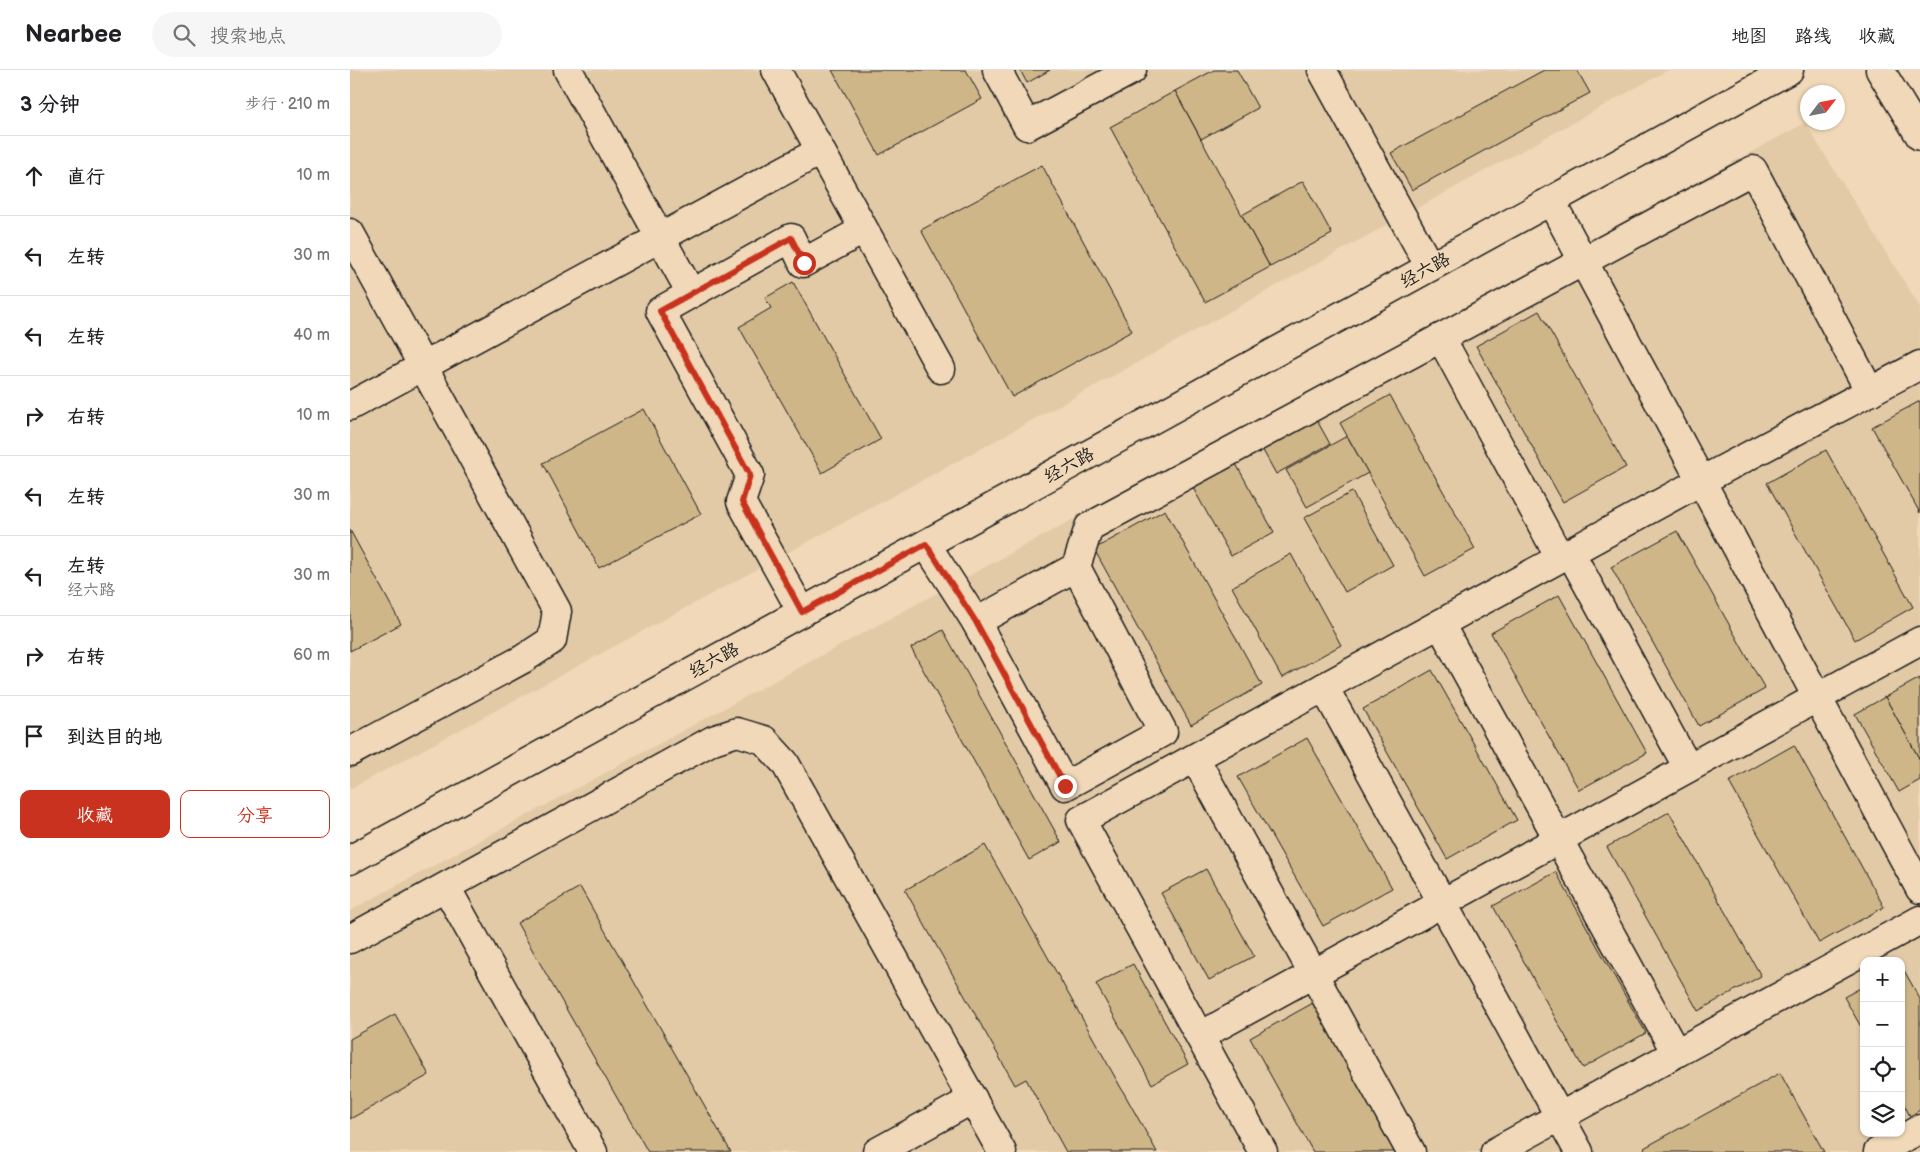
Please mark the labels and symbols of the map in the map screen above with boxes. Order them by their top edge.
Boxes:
north arrow [1800,85,1845,130]
street label: 经六路 [1397,248,1454,293]
route start [793,252,816,275]
street label: 经六路 [1041,443,1098,488]
street label: 经六路 [686,638,743,683]
route end [1054,775,1077,798]

